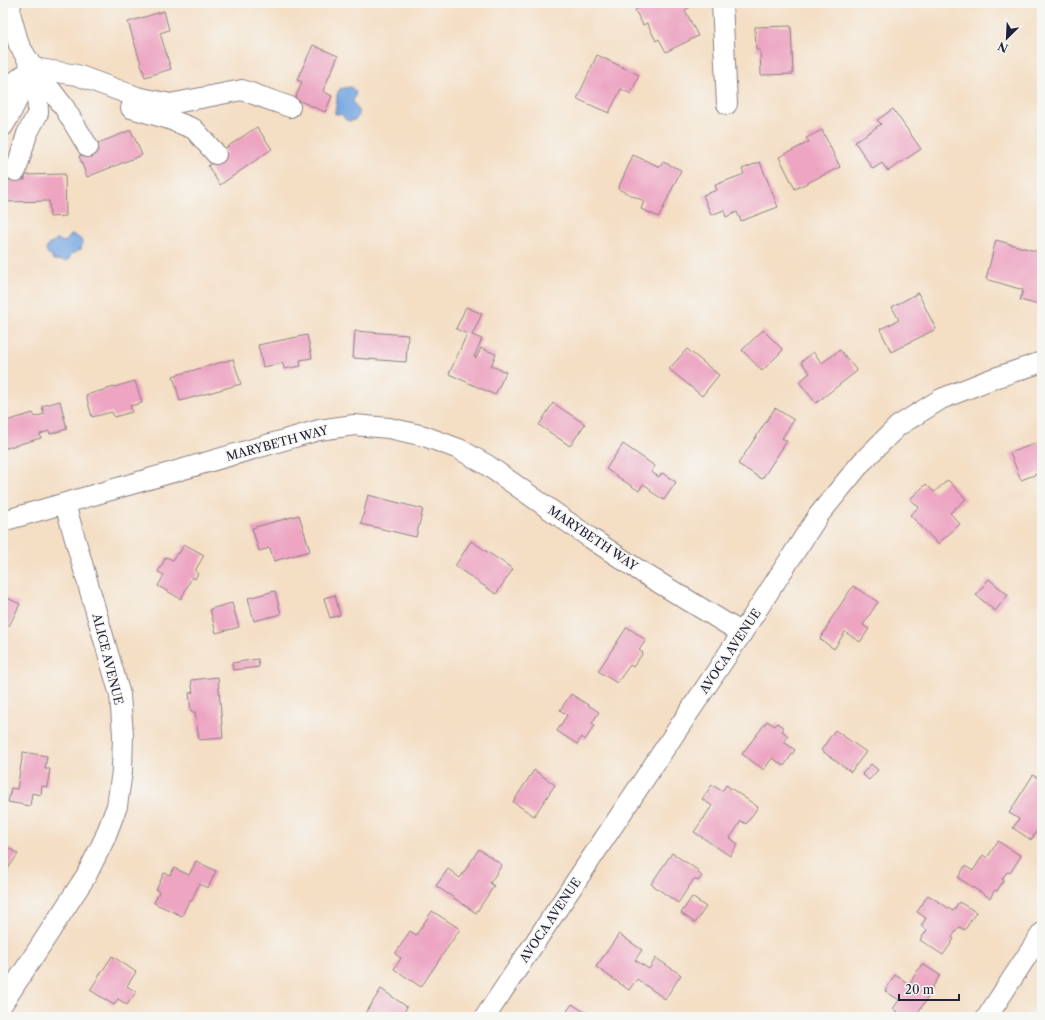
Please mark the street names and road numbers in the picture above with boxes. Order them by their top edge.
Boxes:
street label: MARYBETH WAY [224,422,330,464]
street label: MARYBETH WAY [545,502,641,574]
street label: AVOCA AVENUE [696,606,764,697]
street label: ALICE AVENUE [89,611,127,706]
street label: AVOCA AVENUE [516,875,584,966]

